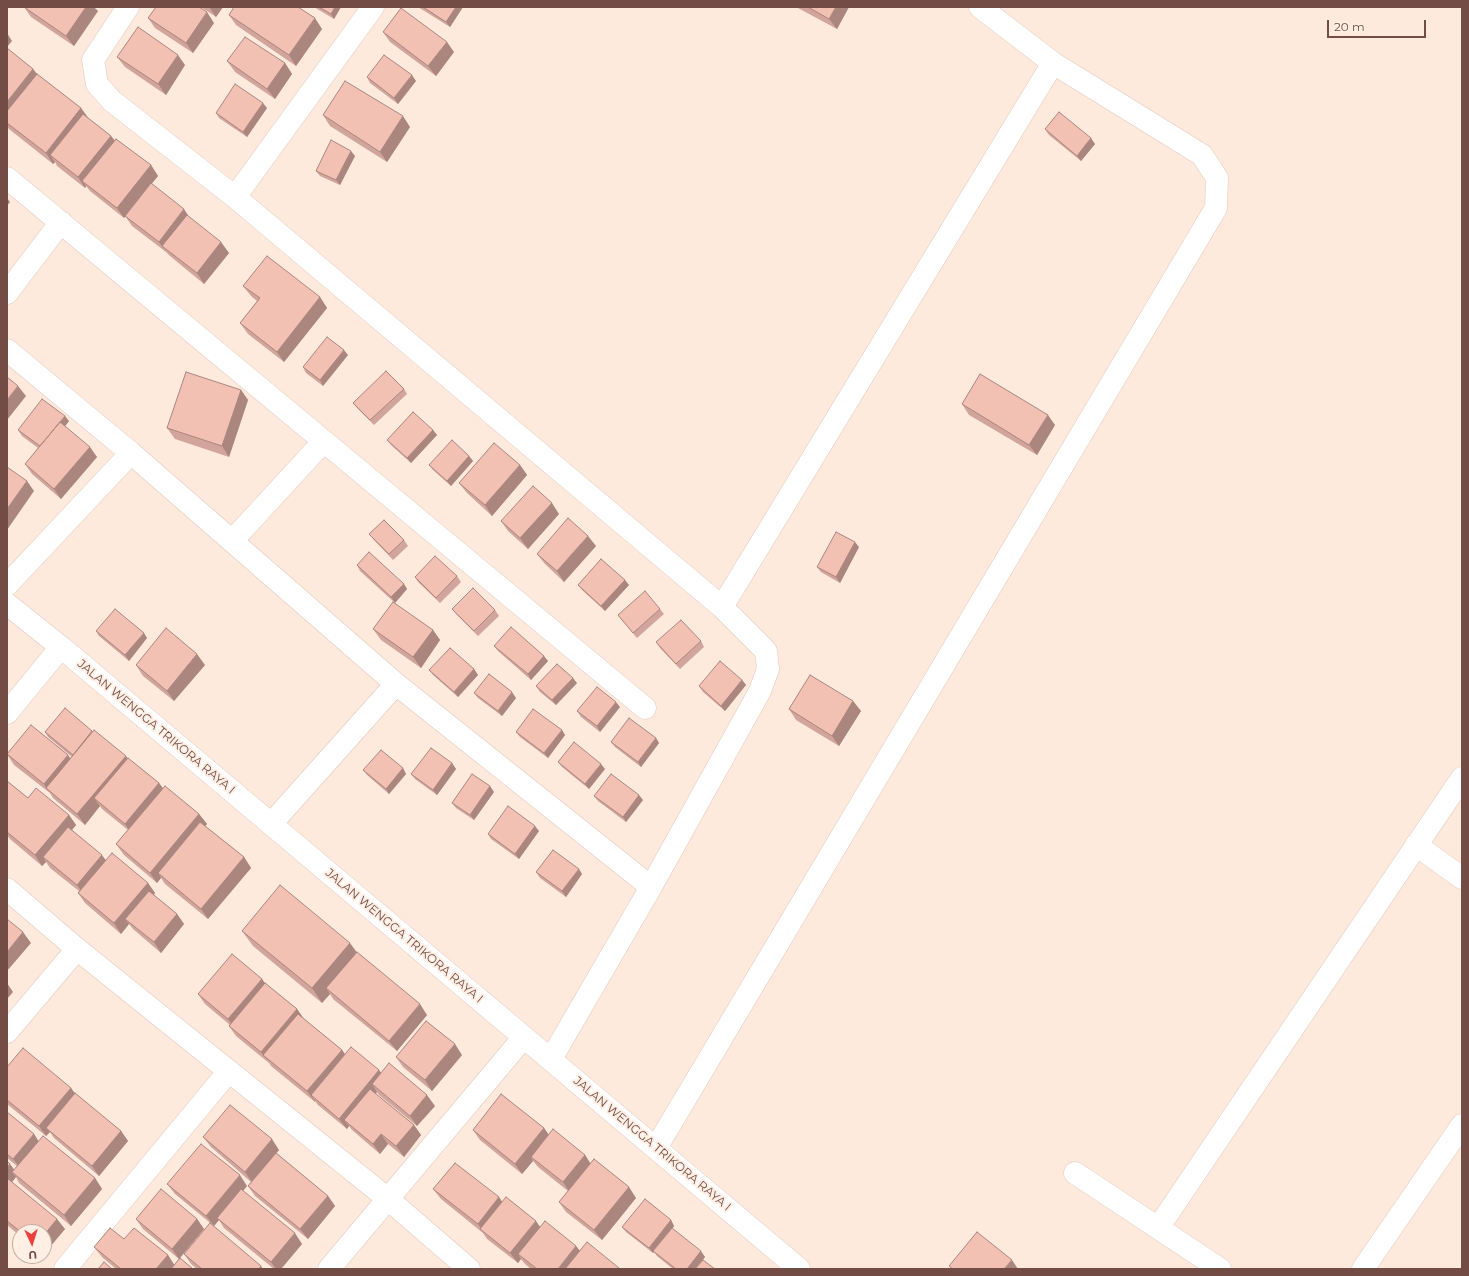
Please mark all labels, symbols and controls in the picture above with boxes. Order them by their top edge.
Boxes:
scale bar [1329,12,1428,38]
text: 20 m [1334,19,1365,34]
street label: JALAN WENGGA TRIKORA RAYA I [74,657,238,797]
street label: JALAN WENGGA TRIKORA RAYA I [322,866,486,1006]
street label: JALAN WENGGA TRIKORA RAYA I [570,1074,734,1214]
north arrow [12,1224,52,1264]
text: U [28,1248,38,1262]

